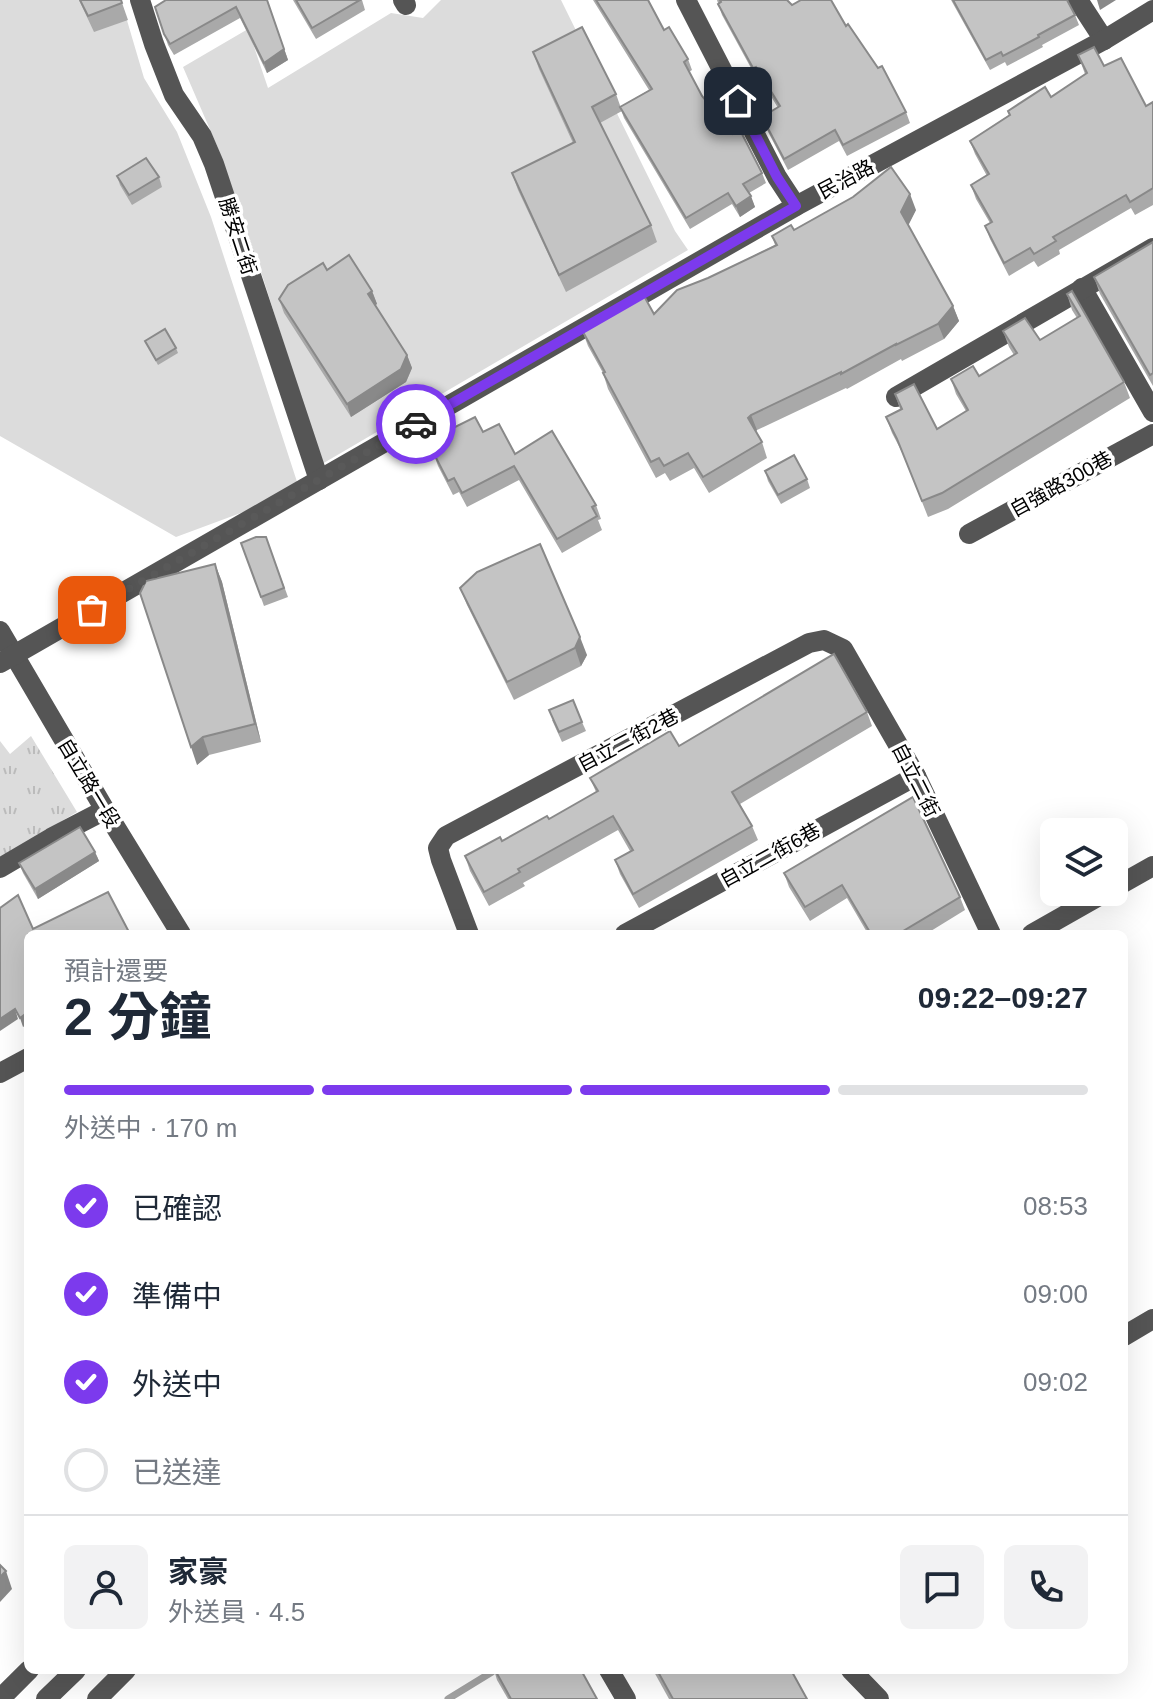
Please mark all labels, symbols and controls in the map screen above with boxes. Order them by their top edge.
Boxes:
pin [704,67,772,135]
icon: home [716,79,760,123]
street label: 民治路 [814,155,878,203]
street label: 勝安二街 [215,195,261,277]
courier [376,384,456,464]
icon: car [394,402,438,446]
street label: 自強路300巷 [1006,447,1116,521]
pin [58,576,126,644]
icon: bag [70,588,114,632]
street label: 自立二街2巷 [574,704,682,776]
street label: 自立路一段 [54,734,124,832]
street label: 自立二街 [888,739,944,821]
street label: 自立二街6巷 [716,818,824,892]
map controls [1040,818,1128,906]
button: layers [1040,818,1128,906]
text: 預計還要 [64,956,168,986]
text: 09:22–09:27 [918,981,1088,1014]
text: 2 分鐘 [64,988,211,1046]
text: 外送中 · 170 m [64,1113,237,1143]
icon: check [64,1184,108,1228]
text: 08:53 [1023,1191,1088,1221]
text: 已確認 [132,1192,222,1225]
icon: check [64,1272,108,1316]
text: 09:00 [1023,1279,1088,1309]
text: 準備中 [132,1280,222,1313]
icon: check [64,1360,108,1404]
text: 09:02 [1023,1367,1088,1397]
text: 外送中 [132,1368,222,1401]
text: 已送達 [132,1456,222,1489]
button: person [64,1545,148,1629]
button: chat [900,1545,984,1629]
button: phone [1004,1545,1088,1629]
text: 家豪 [168,1555,228,1588]
text: 外送員 · 4.5 [168,1597,305,1627]

